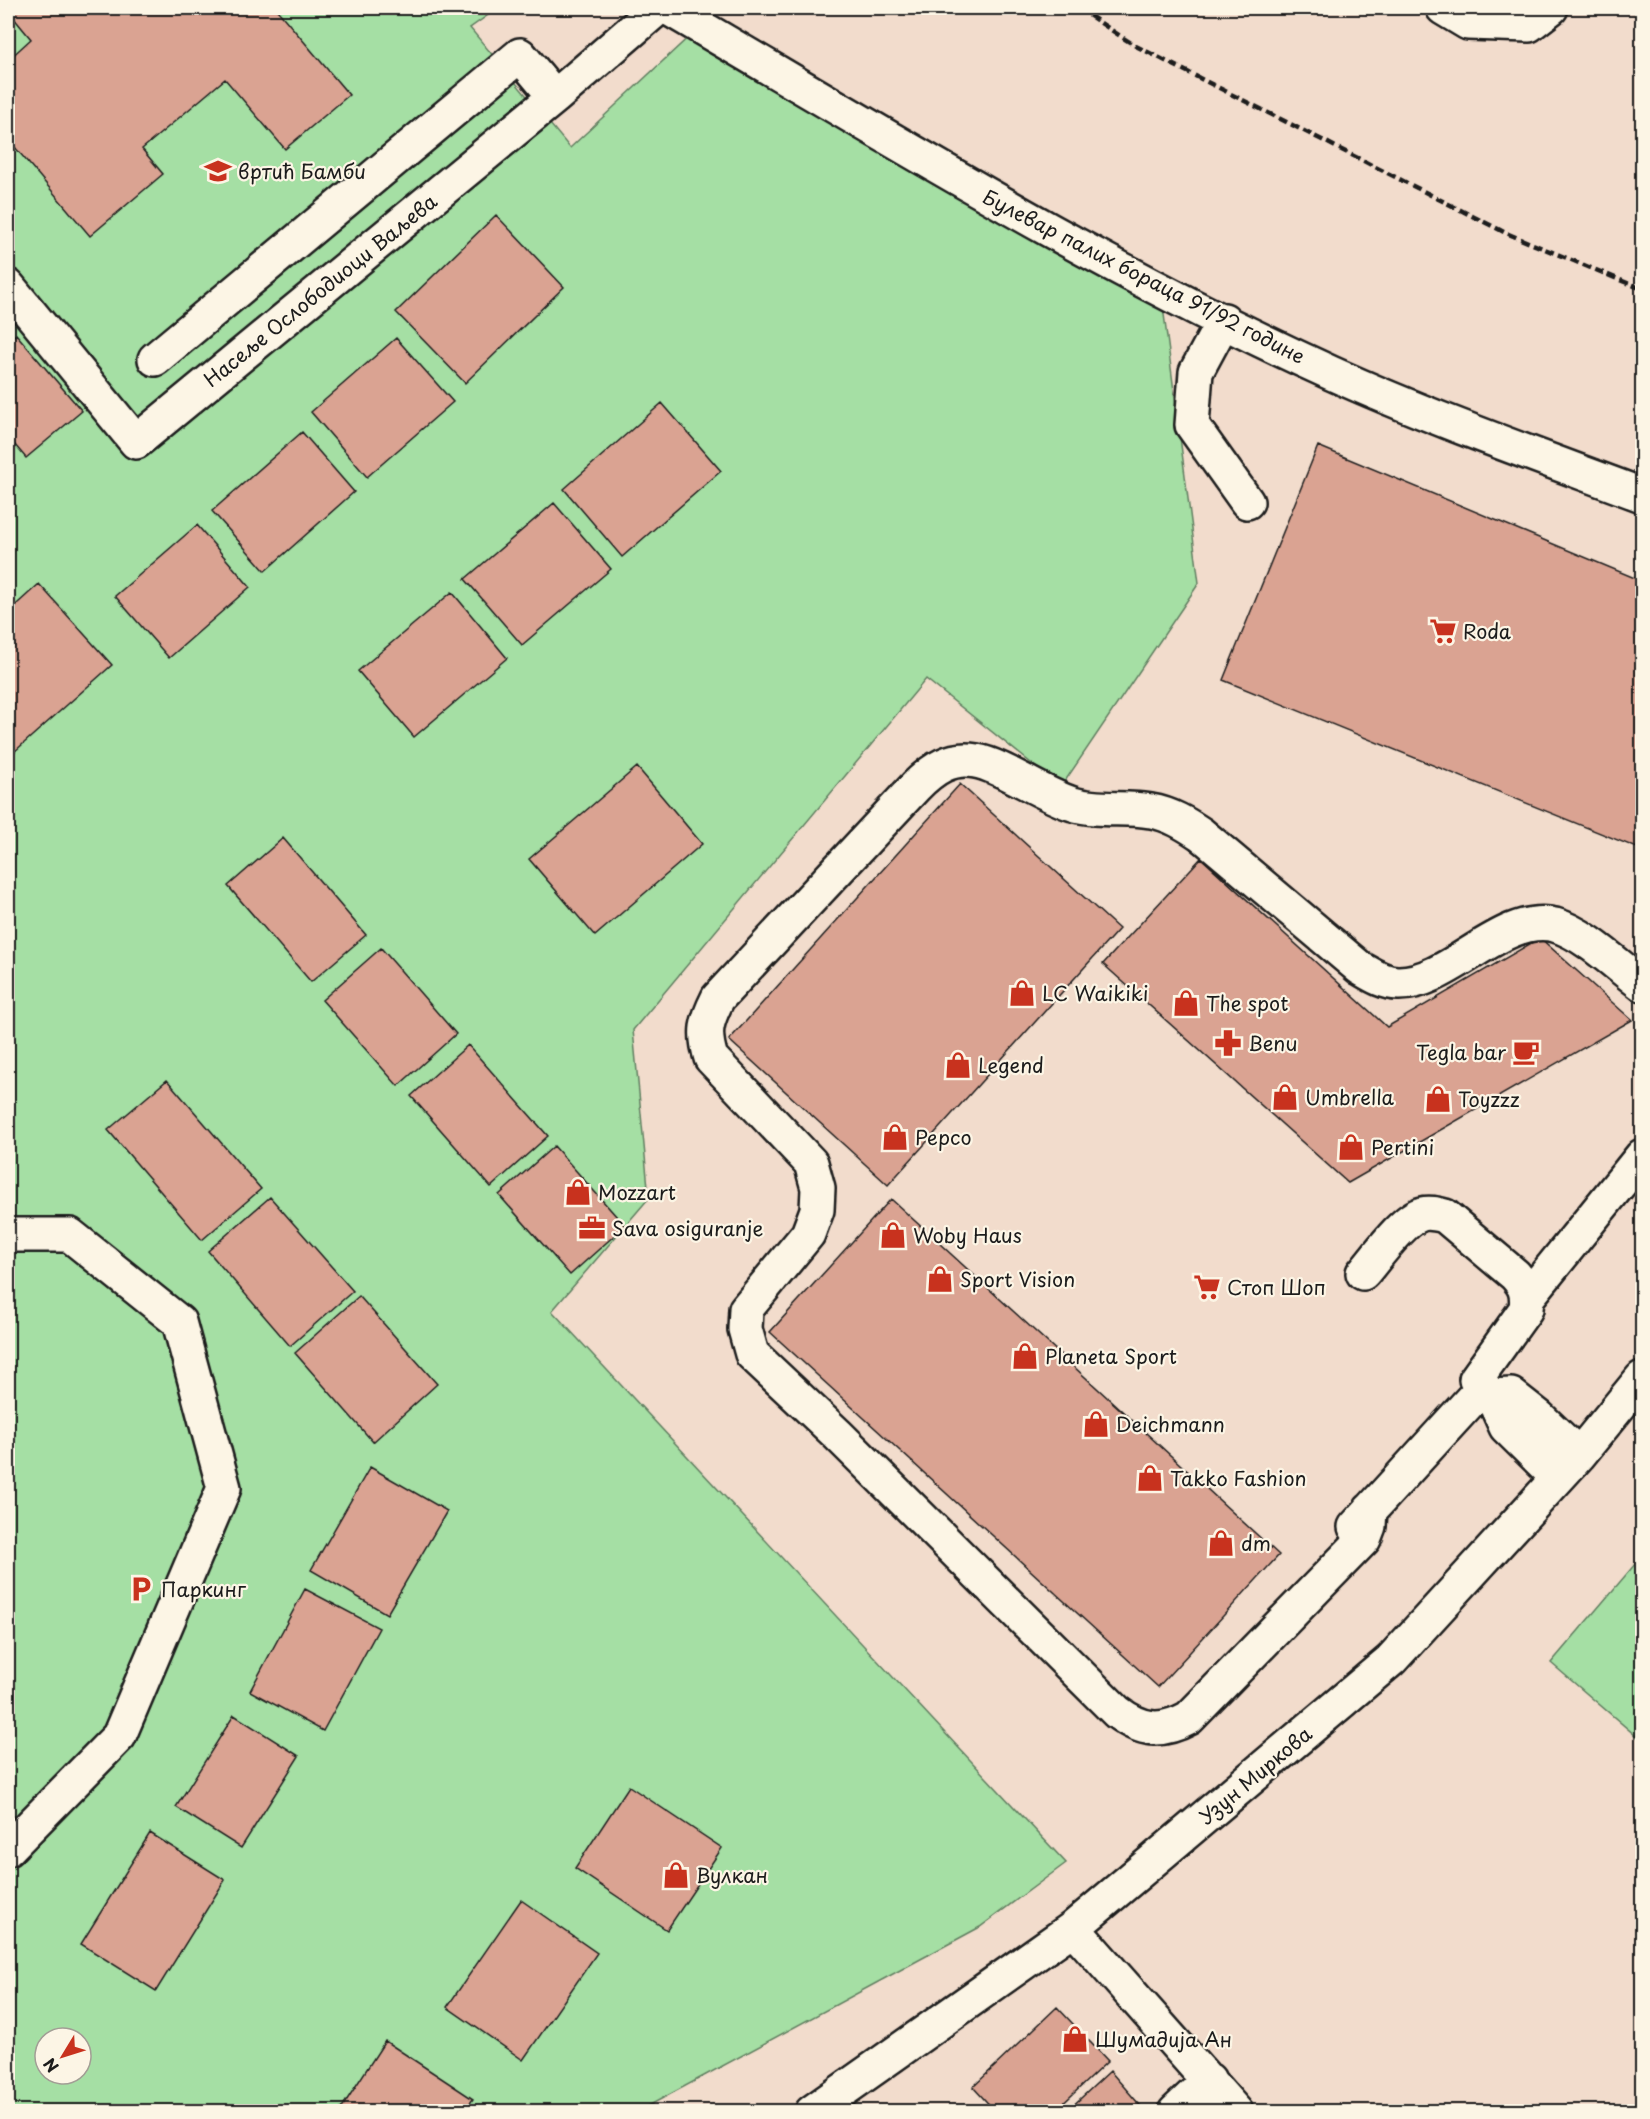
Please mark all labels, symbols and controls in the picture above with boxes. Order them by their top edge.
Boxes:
school or university icon: вртић Бамби [203,156,233,186]
place label: вртић Бамби [238,156,366,186]
street label: Булевар палих бораца 91/92 године [978,181,1310,371]
street label: Насеље Ослободиоци Ваљева [197,186,444,394]
supermarket icon: Roda [1428,616,1458,646]
place label: Roda [1463,616,1512,646]
shop icon: LC Waikiki [1007,978,1037,1008]
place label: LC Waikiki [1042,978,1149,1008]
shop icon: The spot [1171,988,1201,1018]
place label: The spot [1206,988,1288,1018]
pharmacy icon: Benu [1213,1028,1243,1058]
place label: Benu [1248,1028,1297,1058]
place label: Tegla bar [1416,1037,1506,1067]
cafe icon: Tegla bar [1511,1037,1541,1067]
shop icon: Legend [943,1050,973,1080]
place label: Legend [978,1050,1044,1080]
shop icon: Umbrella [1270,1082,1300,1112]
place label: Umbrella [1305,1082,1394,1112]
shop icon: Toyzzz [1423,1084,1453,1114]
place label: Toyzzz [1458,1084,1520,1114]
shop icon: Pepco [880,1122,910,1152]
place label: Pepco [915,1122,972,1152]
shop icon: Pertini [1336,1132,1366,1162]
place label: Pertini [1371,1132,1434,1162]
shop icon: Mozzart [563,1177,593,1207]
place label: Mozzart [598,1177,676,1207]
office icon: Sava osiguranje [577,1213,607,1243]
place label: Sava osiguranje [612,1213,763,1243]
shop icon: Woby Haus [878,1220,908,1250]
place label: Woby Haus [913,1220,1022,1250]
shop icon: Sport Vision [925,1264,955,1294]
place label: Sport Vision [960,1264,1075,1294]
supermarket icon: Стоп Шоп [1192,1272,1222,1302]
place label: Стоп Шоп [1227,1272,1326,1302]
shop icon: Planeta Sport [1010,1341,1040,1371]
place label: Planeta Sport [1045,1341,1177,1371]
shop icon: Deichmann [1081,1409,1111,1439]
place label: Deichmann [1116,1409,1225,1439]
shop icon: Takko Fashion [1135,1463,1165,1493]
place label: Takko Fashion [1170,1463,1307,1493]
shop icon: dm [1206,1528,1236,1558]
place label: dm [1241,1528,1271,1558]
parking icon: Паркинг [126,1574,156,1604]
place label: Паркинг [161,1574,247,1604]
street label: Узун Миркова [1192,1718,1318,1831]
shop icon: Вулкан [661,1860,691,1890]
place label: Вулкан [696,1860,768,1890]
shop icon: Шумадија Ан [1060,2024,1090,2054]
place label: Шумадија Ан [1095,2024,1232,2054]
north arrow [33,2026,93,2086]
text: N [37,2053,64,2078]

